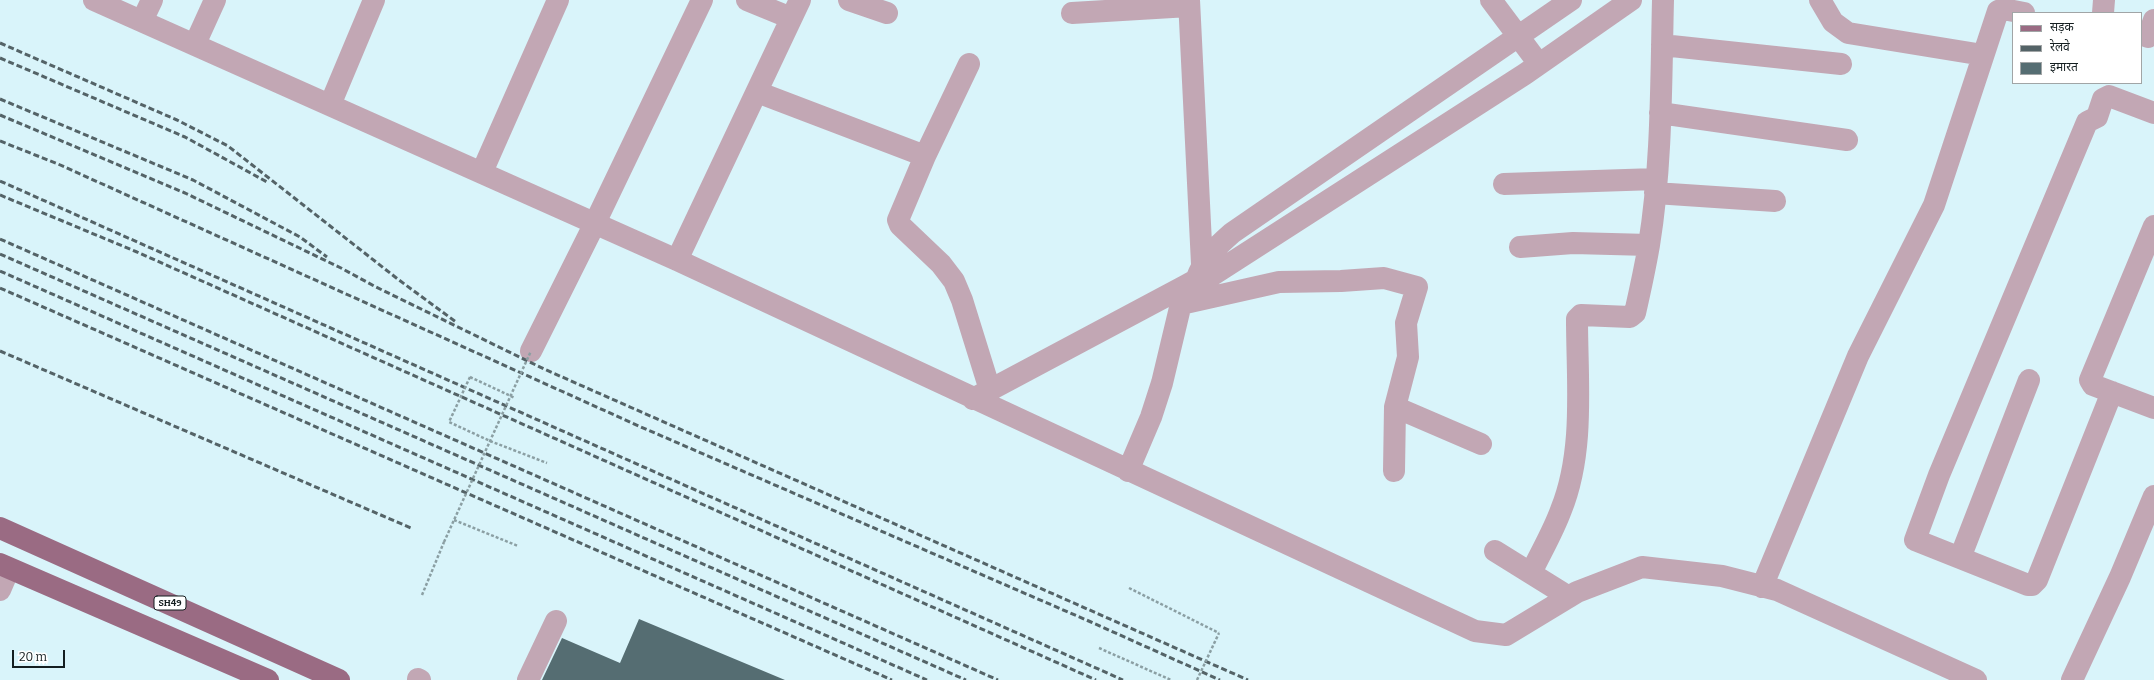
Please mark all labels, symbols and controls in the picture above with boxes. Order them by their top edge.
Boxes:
legend [2012,12,2142,84]
text: सड़क [2050,20,2074,34]
text: रेलवे [2050,40,2070,54]
text: इमारत [2050,60,2078,74]
road number: SH49 [154,596,186,610]
scale bar [14,642,67,668]
text: 20 m [19,650,47,664]

